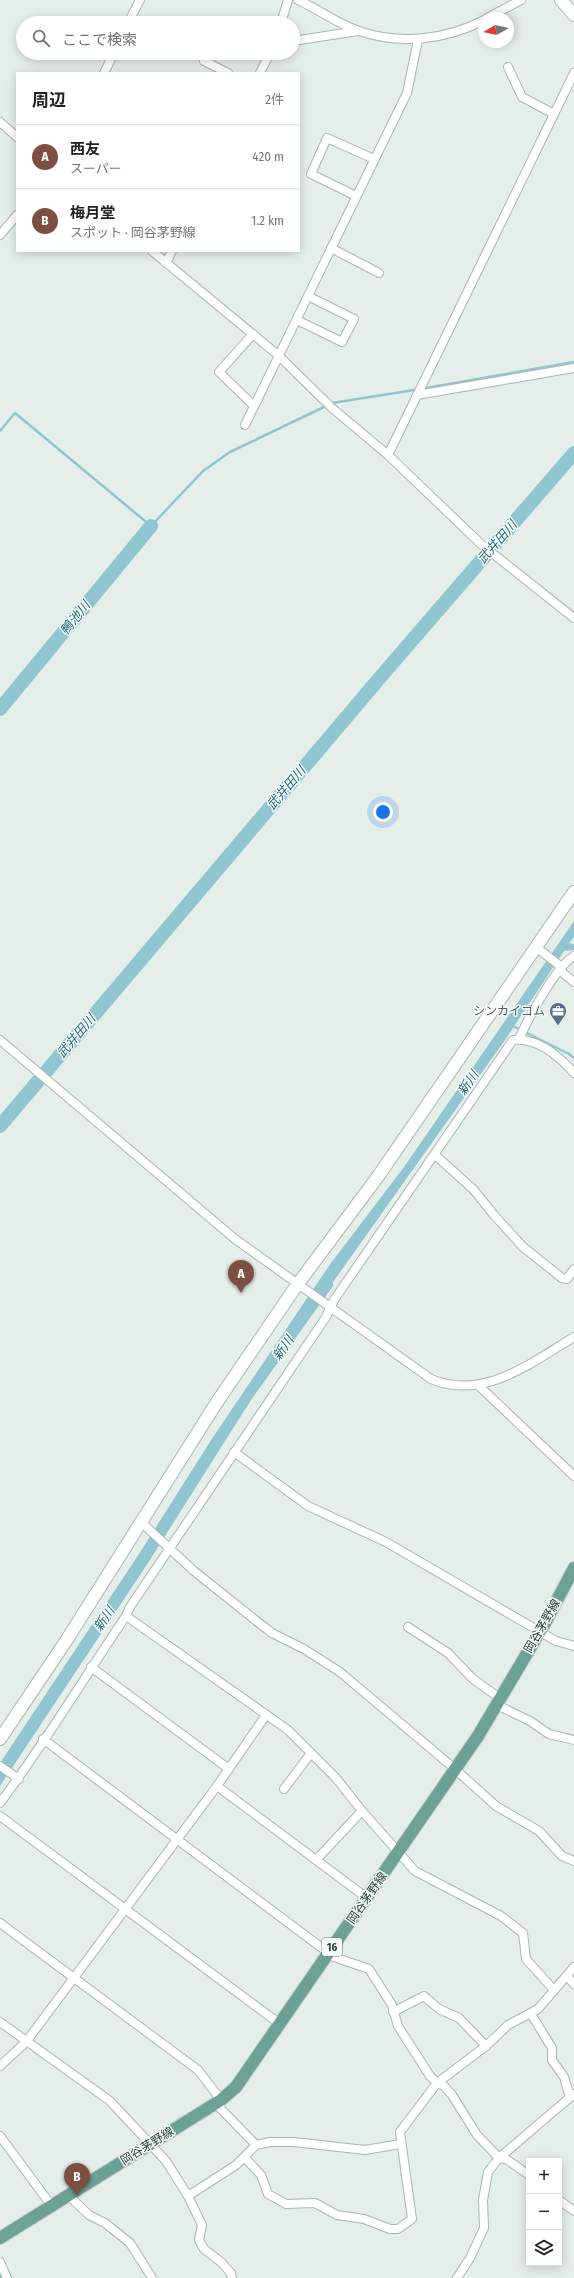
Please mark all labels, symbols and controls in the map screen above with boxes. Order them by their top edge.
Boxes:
north arrow [478,12,514,48]
search box [16,16,300,60]
icon: search [30,27,52,49]
text: ここで検索 [62,31,137,49]
text: 周辺 [32,90,66,111]
text: 2件 [265,92,284,107]
text: 西友 [70,140,100,158]
text: A [41,149,49,164]
text: 420 m [252,149,284,164]
text: スーパー [70,161,122,176]
text: 梅月堂 [70,204,115,222]
text: B [41,213,49,228]
text: 1.2 km [251,213,284,228]
text: スポット · 岡谷茅野線 [70,225,196,240]
water label: 武井田川 [474,516,521,567]
water label: 鴨池川 [57,597,94,638]
water label: 武井田川 [264,762,310,813]
your location [373,802,393,822]
office icon: シンカイゴム [548,1001,568,1026]
place label: シンカイゴム [473,1004,545,1018]
water label: 武井田川 [54,1010,100,1061]
water label: 新川 [455,1066,483,1098]
pin: A [228,1260,254,1293]
water label: 新川 [269,1331,298,1363]
street label: 岡谷茅野線 [521,1597,563,1655]
water label: 新川 [91,1602,119,1634]
street label: 岡谷茅野線 [344,1869,390,1927]
road number: 16 [322,1938,342,1956]
street label: 岡谷茅野線 [118,2124,176,2168]
map controls [526,2158,562,2266]
button: + [526,2158,562,2194]
pin: B [64,2163,90,2196]
button: − [526,2194,562,2230]
button: layers [526,2230,562,2266]

